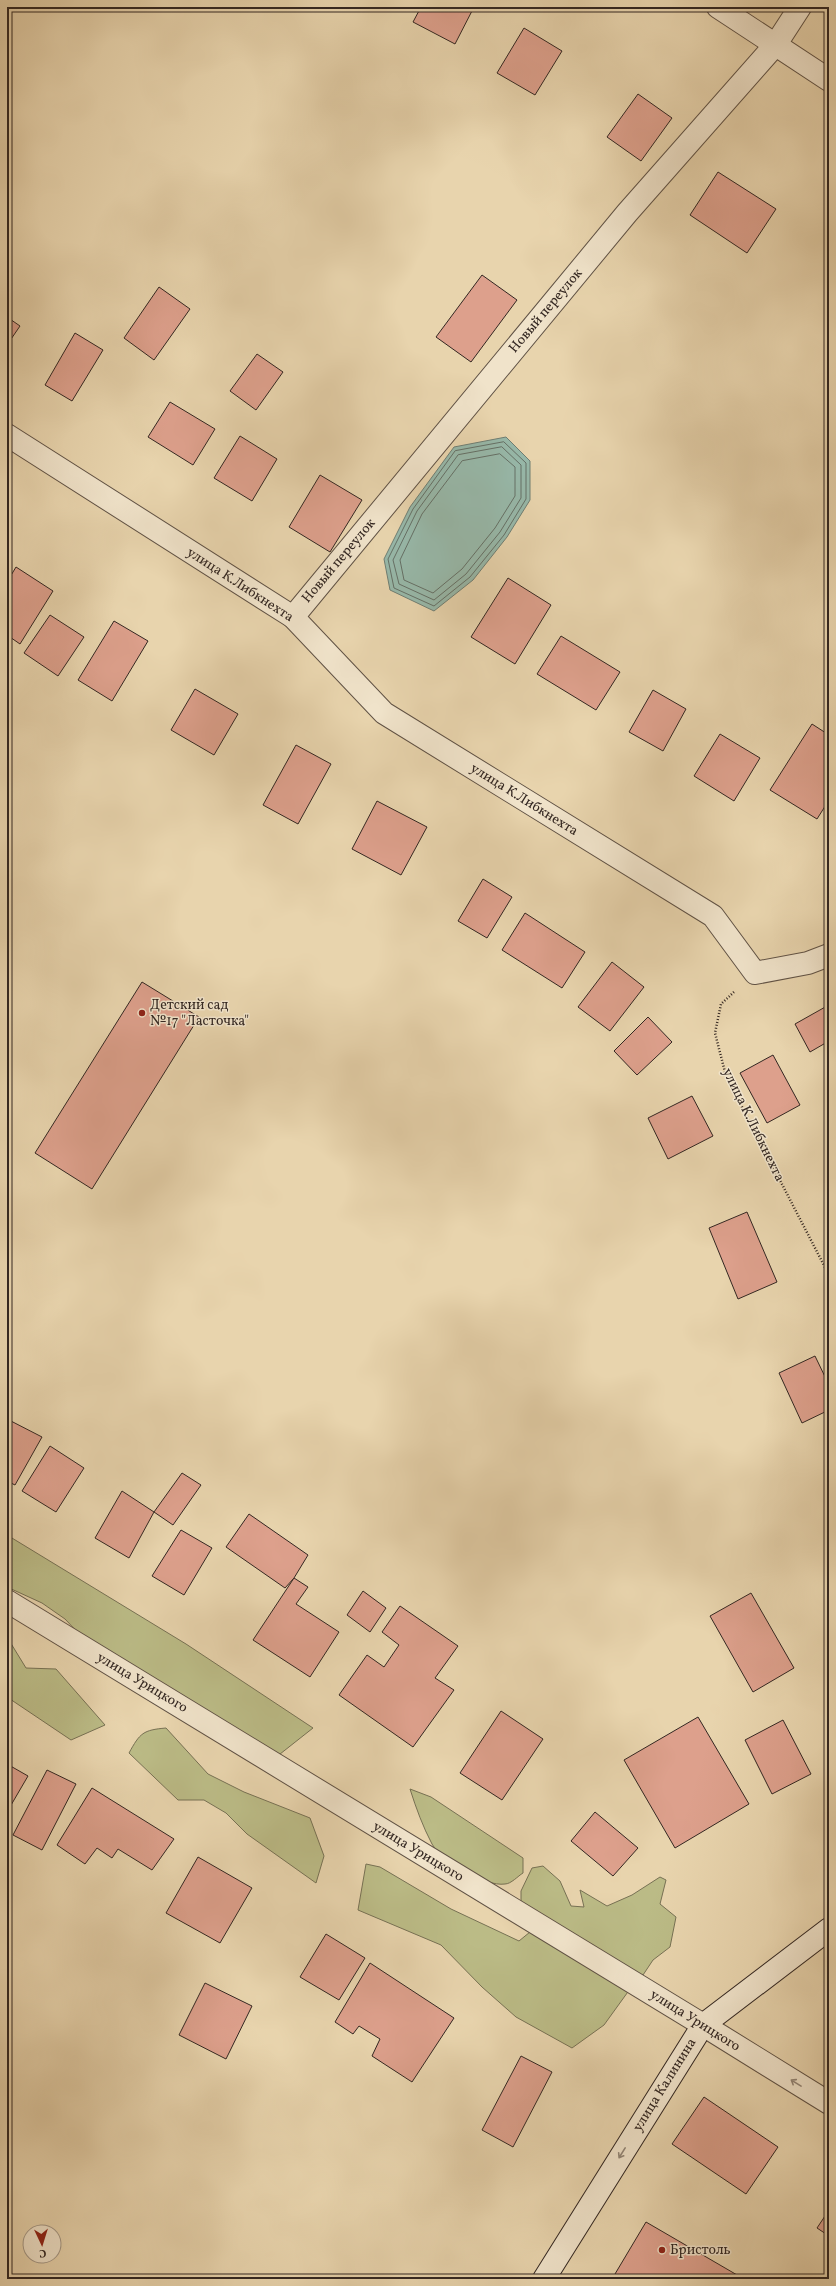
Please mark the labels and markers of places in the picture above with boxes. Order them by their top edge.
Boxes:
place label: Детский сад №17 "Ласточка" [150,996,249,1031]
marker: Детский сад №17 "Ласточка" [137,1008,147,1018]
place label: Бристоль [670,2241,731,2260]
marker: Бристоль [657,2245,667,2255]

